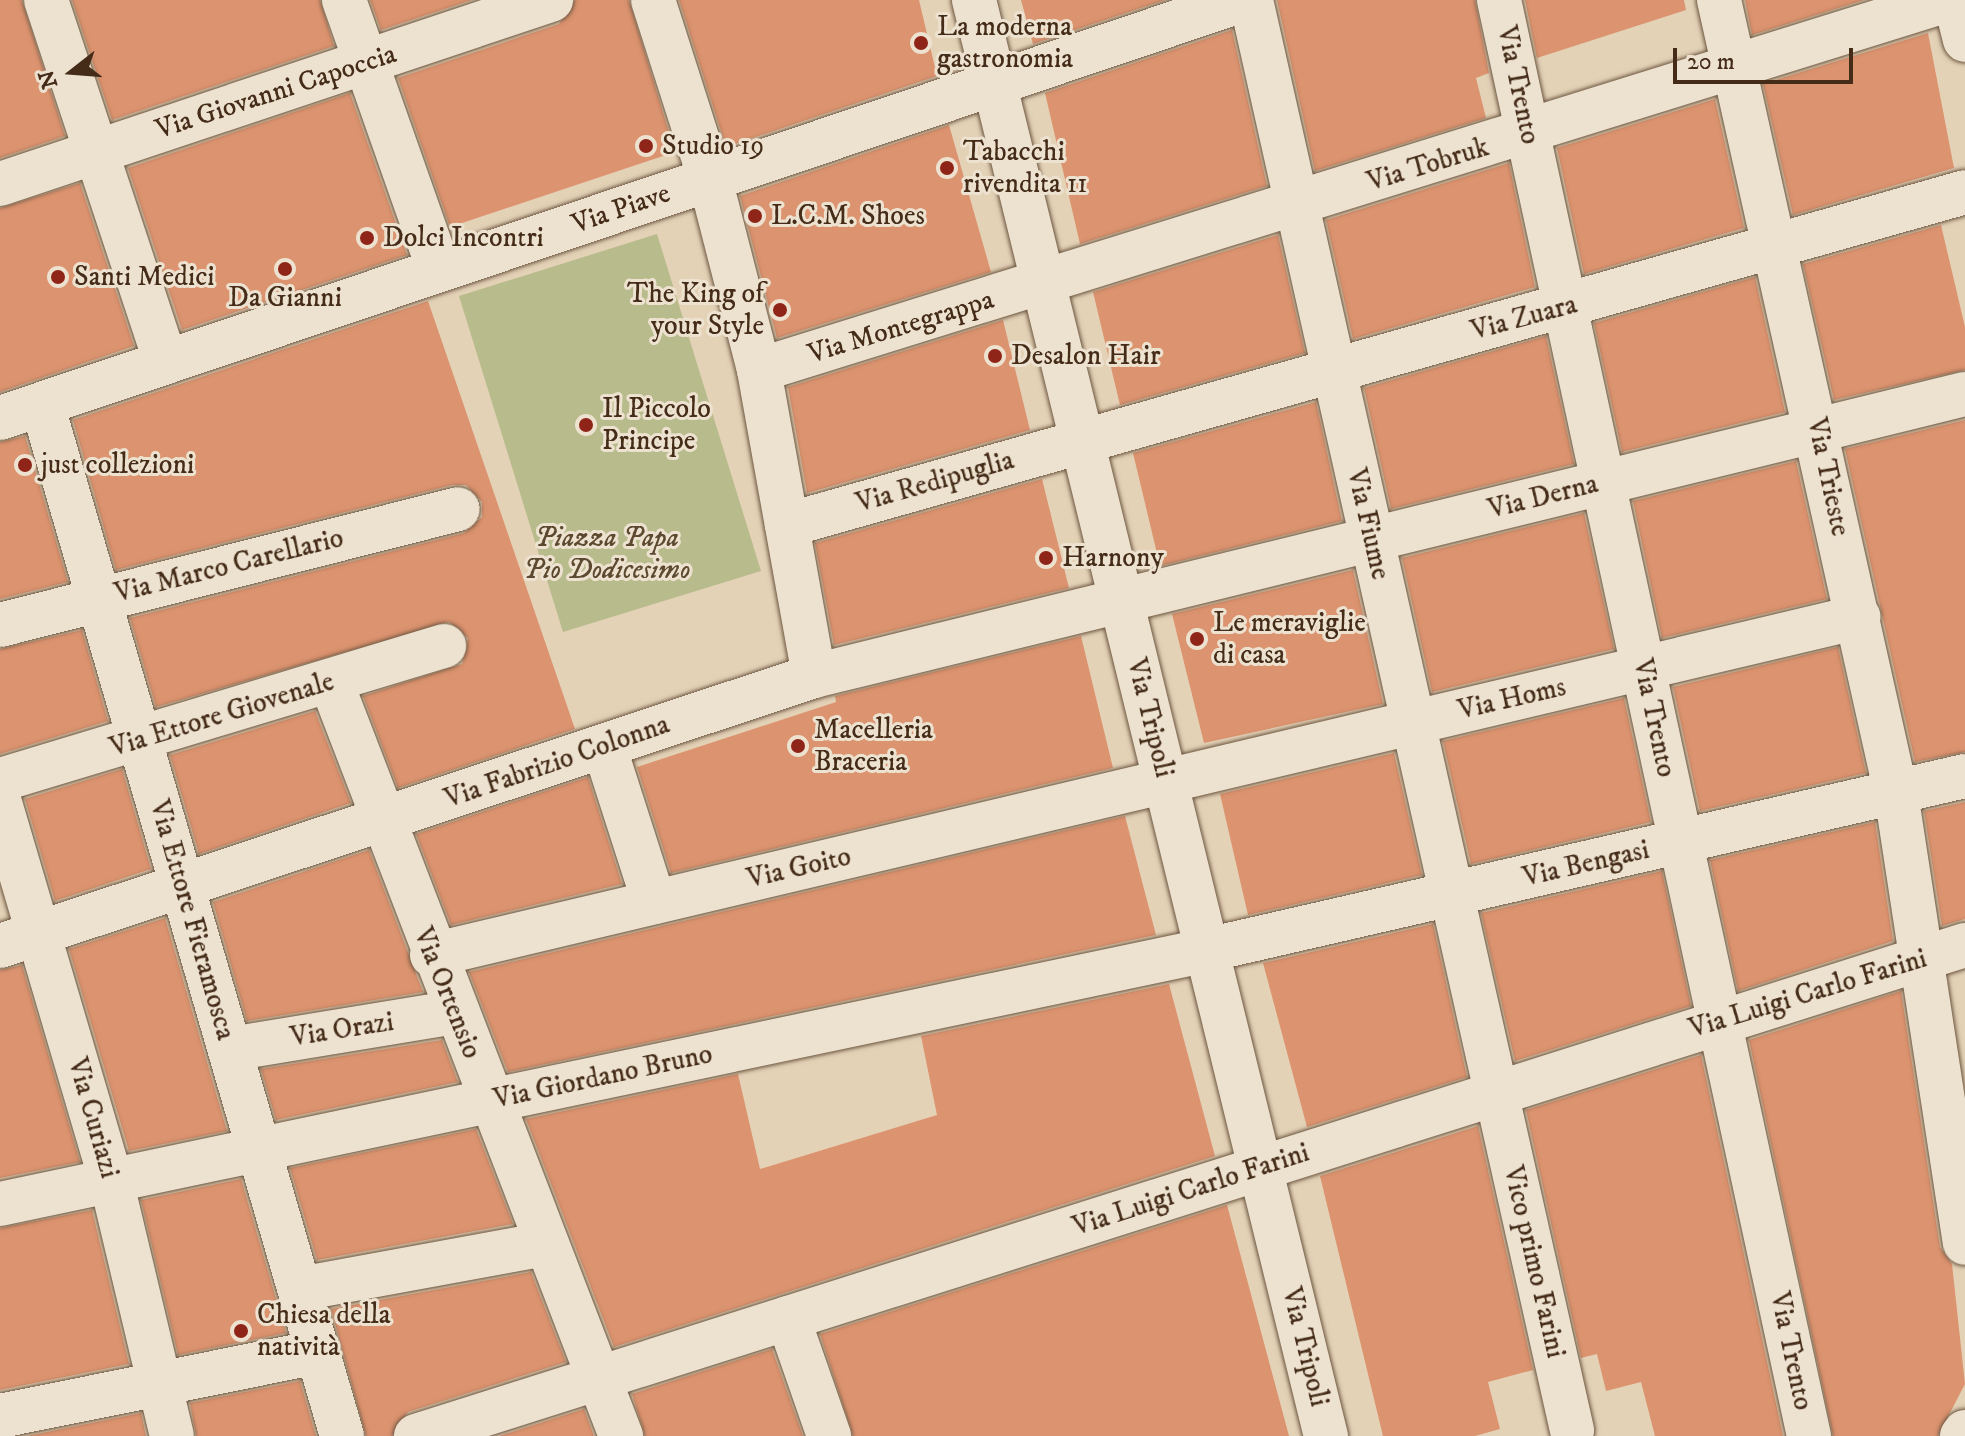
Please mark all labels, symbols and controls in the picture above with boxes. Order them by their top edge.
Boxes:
place label: La moderna gastronomia [937,10,1073,76]
street label: Via Trento [1489,23,1547,147]
north arrow [32,32,112,112]
scale bar [1677,32,1857,82]
marker: La moderna gastronomia [912,34,930,52]
street label: Via Giovanni Capoccia [151,37,401,147]
text: 20 m [1687,47,1735,77]
text: N [33,67,64,92]
place label: Studio 19 [662,129,764,163]
street label: Via Tobruk [1363,131,1493,199]
place label: Tabacchi rivendita 11 [963,135,1088,201]
marker: Studio 19 [637,137,655,155]
marker: Tabacchi rivendita 11 [938,159,956,177]
street label: Via Piave [567,177,675,241]
place label: L.C.M. Shoes [771,199,925,233]
marker: L.C.M. Shoes [746,207,764,225]
place label: Dolci Incontri [383,221,544,255]
marker: Dolci Incontri [358,229,376,247]
place label: Santi Medici [74,260,215,294]
marker: Da Gianni [276,260,294,278]
marker: Santi Medici [49,268,67,286]
place label: The King of your Style [627,277,764,343]
place label: Da Gianni [228,281,342,315]
street label: Via Montegrappa [804,283,998,371]
street label: Via Zuara [1467,288,1581,348]
marker: The King of your Style [771,301,789,319]
place label: Desalon Hair [1011,339,1160,373]
marker: Desalon Hair [986,347,1004,365]
place label: Il Piccolo Principe [602,392,711,458]
street label: Via Trieste [1799,415,1857,539]
marker: Il Piccolo Principe [577,416,595,434]
street label: Via Redipuglia [852,443,1018,521]
place label: just collezioni [41,448,194,482]
marker: just collezioni [16,456,34,474]
street label: Via Fiume [1339,465,1397,583]
street label: Via Derna [1485,467,1601,527]
street label: Via Marco Carellario [111,521,347,611]
park label: Piazza Papa Pio Dodicesimo [523,521,691,587]
place label: Harnony [1062,541,1164,575]
marker: Harnony [1037,549,1055,567]
place label: Le meraviglie di casa [1213,606,1366,672]
marker: Le meraviglie di casa [1188,630,1206,648]
street label: Via Tripoli [1119,655,1181,781]
street label: Via Trento [1625,656,1683,780]
street label: Via Ettore Giovenale [106,665,338,765]
street label: Via Homs [1455,670,1569,728]
street label: Via Fabrizio Colonna [440,708,674,816]
place label: Macelleria Braceria [814,713,933,779]
marker: Macelleria Braceria [789,737,807,755]
street label: Via Ettore Fieramosca [142,796,242,1044]
street label: Via Bengasi [1520,833,1652,895]
street label: Via Goito [744,840,854,896]
street label: Via Ortensio [406,923,488,1063]
street label: Via Luigi Carlo Farini [1685,942,1931,1046]
street label: Via Orazi [288,1005,396,1055]
street label: Via Giordano Bruno [490,1037,716,1117]
street label: Via Curiazi [60,1054,126,1182]
street label: Via Luigi Carlo Farini [1068,1136,1314,1244]
street label: Vico primo Farini [1496,1163,1572,1361]
street label: Via Tripoli [1274,1284,1336,1410]
street label: Via Trento [1762,1289,1820,1413]
place label: Chiesa della natività [257,1298,391,1364]
marker: Chiesa della natività [232,1322,250,1340]

